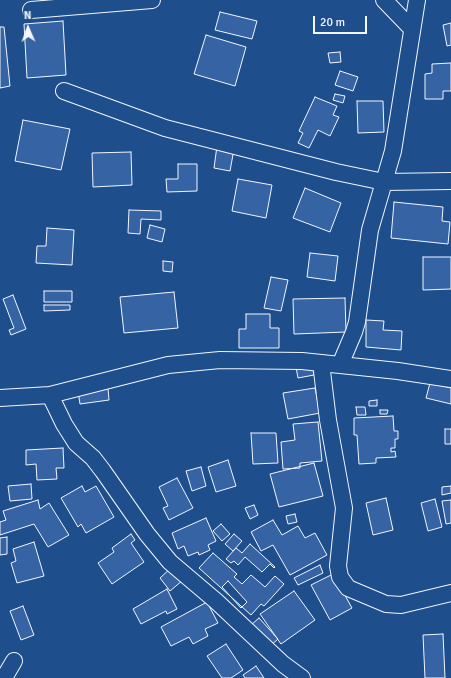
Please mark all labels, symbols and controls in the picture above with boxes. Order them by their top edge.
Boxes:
north arrow [8,8,48,48]
scale bar [315,8,369,34]
text: N [24,9,32,22]
text: 20 m [320,15,345,30]

